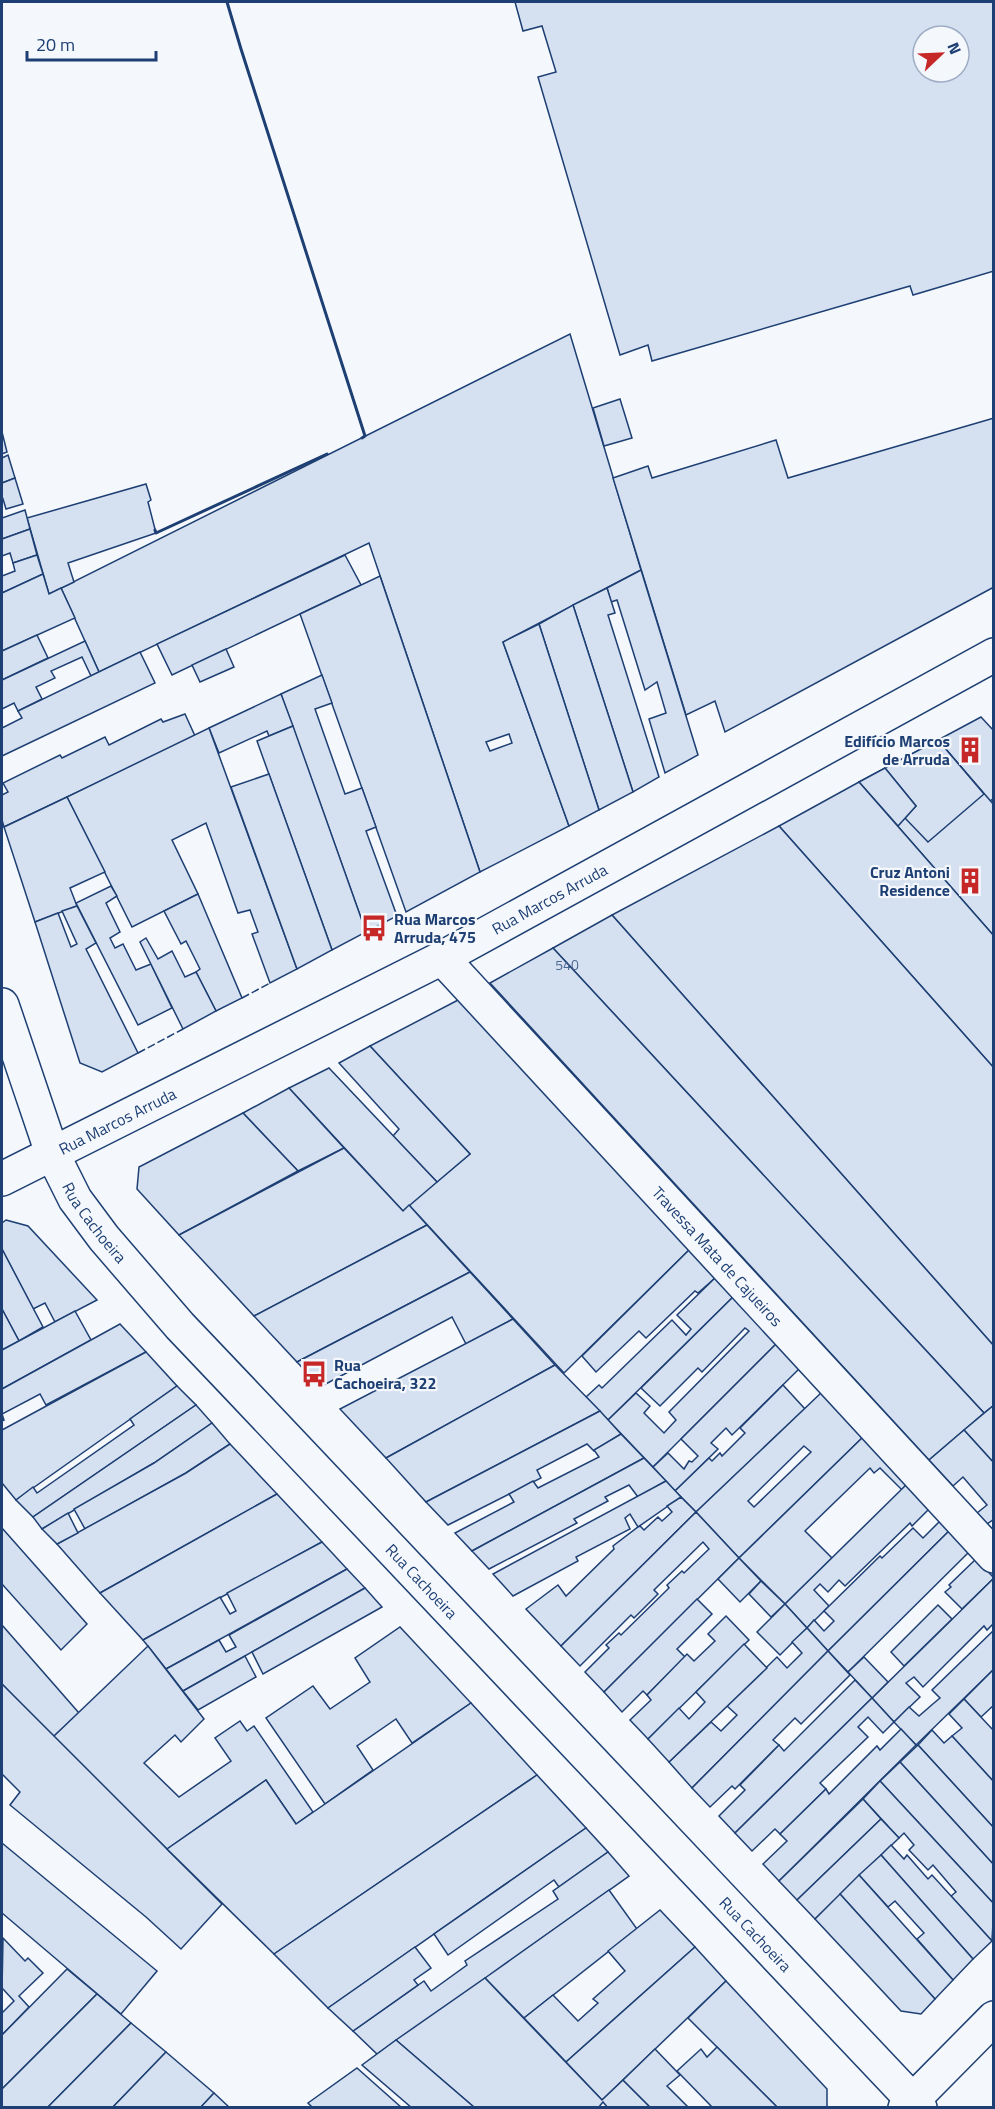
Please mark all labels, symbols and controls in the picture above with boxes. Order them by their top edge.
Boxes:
scale bar [27,24,156,62]
north arrow [911,24,971,84]
text: 20 m [36,31,75,58]
text: N [942,38,968,58]
place label: Edifício Marcos de Arruda [844,729,950,771]
building icon: Edifício Marcos de Arruda [955,735,985,765]
street label: Rua Marcos Arruda [487,858,612,940]
place label: Cruz Antoni Residence [870,860,950,902]
building icon: Cruz Antoni Residence [955,866,985,896]
place label: Rua Marcos Arruda, 475 [394,907,476,949]
bus stop icon: Rua Marcos Arruda, 475 [359,913,389,943]
house number: 540 [555,954,579,975]
street label: Rua Marcos Arruda [54,1081,180,1161]
street label: Rua Cachoeira [56,1178,132,1268]
street label: Travessa Mata de Cajueiros [646,1181,788,1332]
place label: Rua Cachoeira, 322 [334,1353,436,1395]
bus stop icon: Rua Cachoeira, 322 [299,1359,329,1389]
street label: Rua Cachoeira [380,1538,463,1624]
street label: Rua Cachoeira [714,1891,797,1977]

